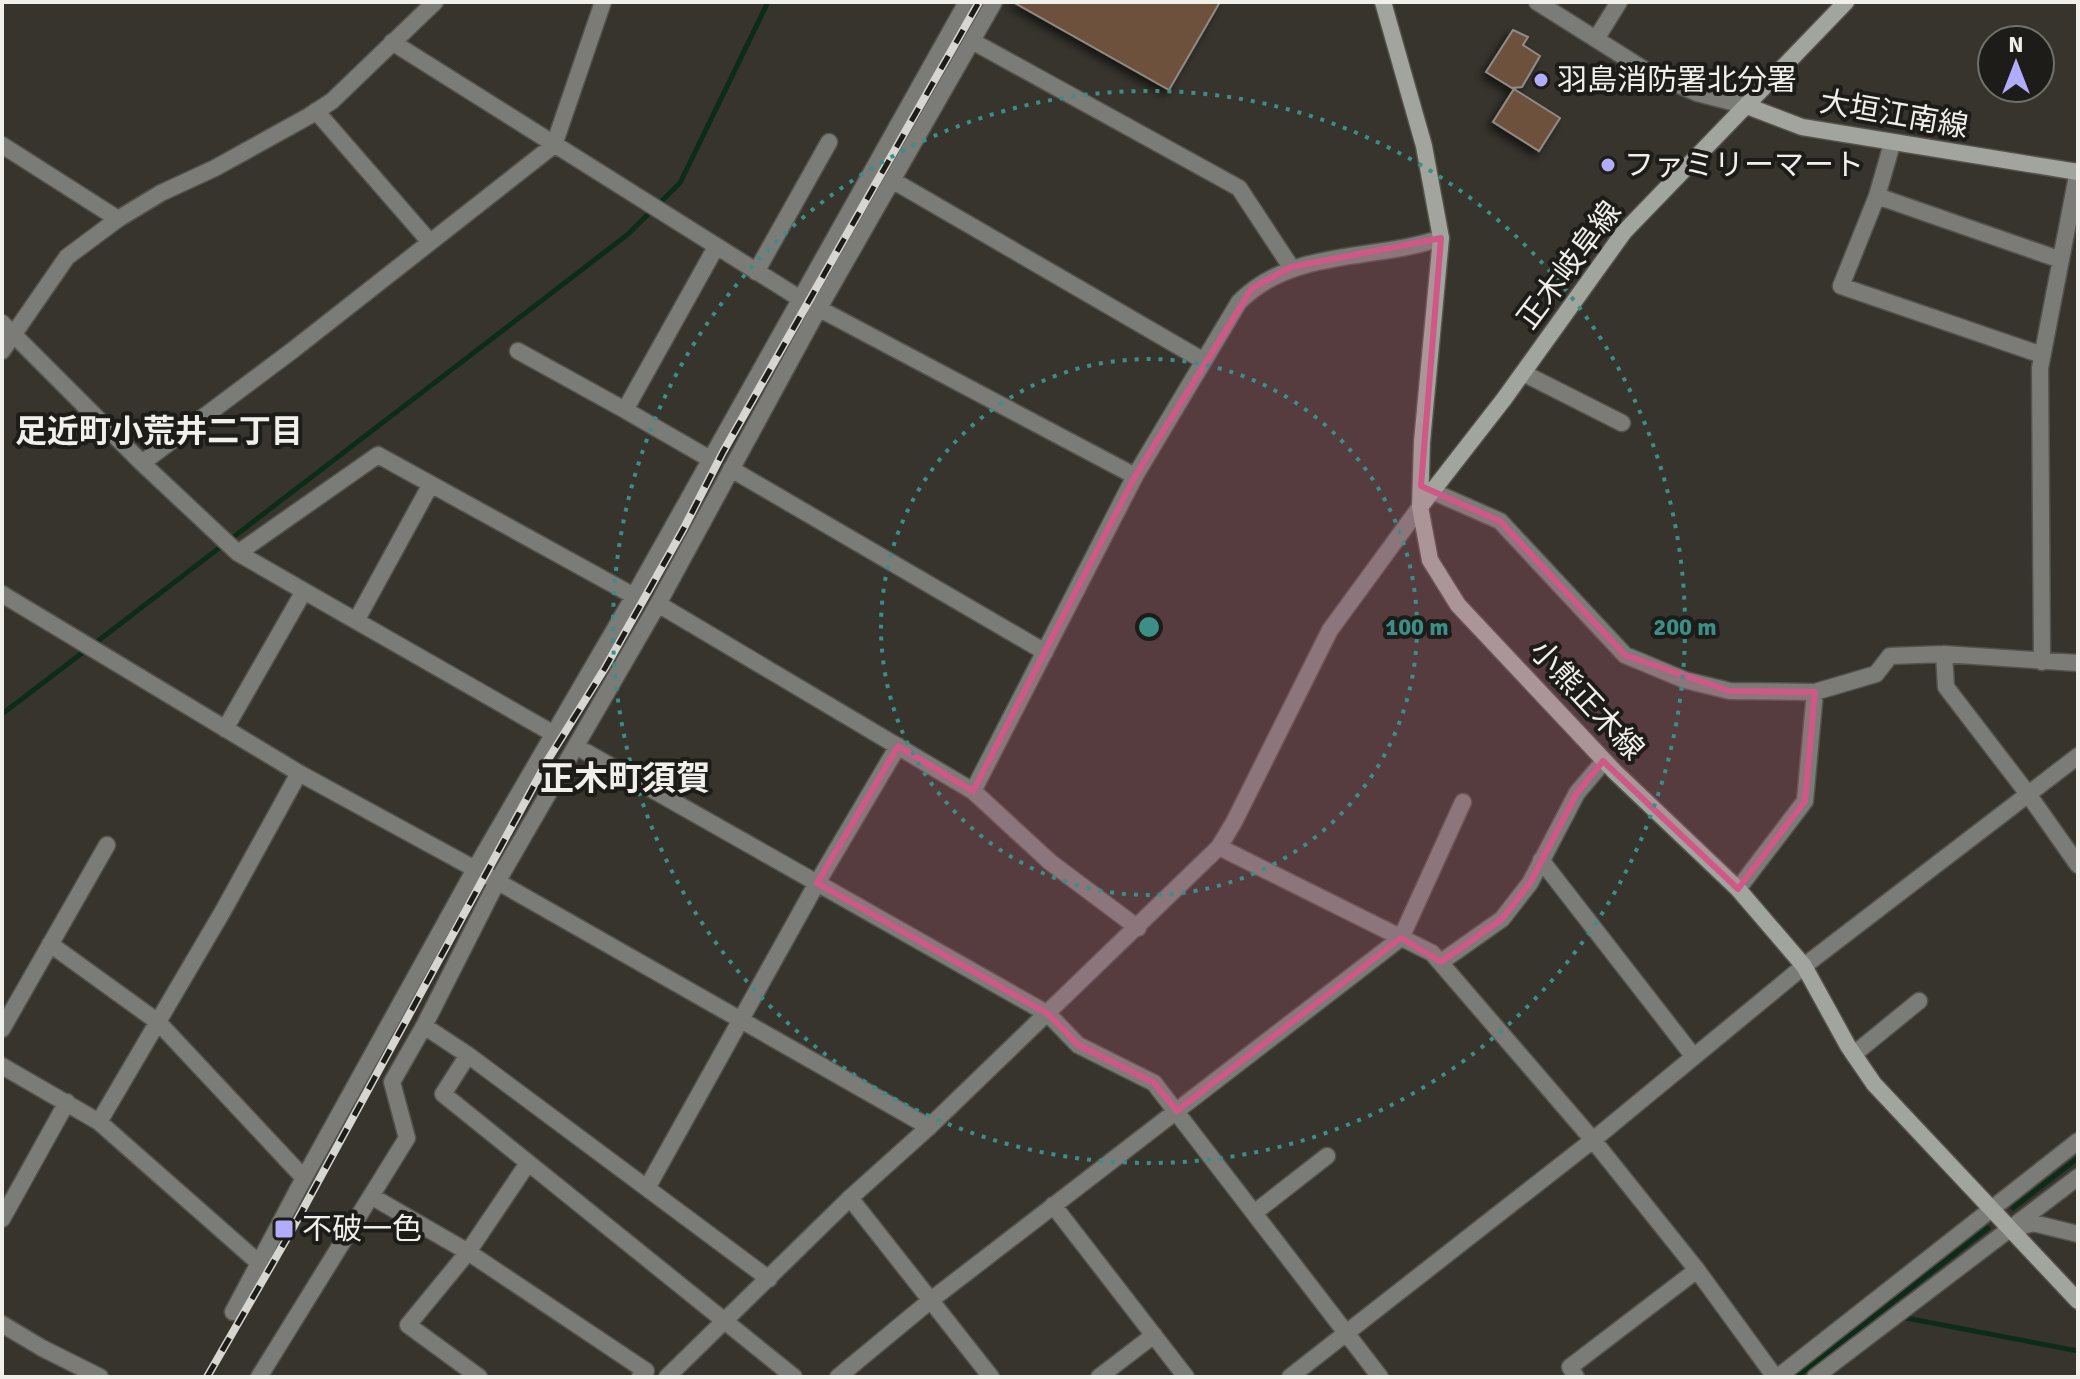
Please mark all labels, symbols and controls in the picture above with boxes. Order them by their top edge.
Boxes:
north arrow [1976,24,2056,104]
text: N [2008,31,2024,58]
place label: 羽島消防署北分署 [1557,62,1797,99]
marker: 羽島消防署北分署 [1532,71,1550,89]
street label: 大垣江南線 [1817,83,1971,146]
place label: ファミリーマート [1624,147,1864,184]
marker: ファミリーマート [1599,156,1617,174]
street label: 正木岐阜線 [1509,194,1629,336]
district label: 足近町小荒井二丁目 [15,412,303,451]
text: 100 m [1385,612,1449,642]
text: 200 m [1653,612,1717,642]
centre of rings [1135,613,1163,641]
street label: 小熊正木線 [1522,633,1651,768]
district label: 正木町須賀 [540,758,710,800]
place label: 不破一色 [302,1211,422,1248]
marker: 不破一色 [273,1218,295,1240]

